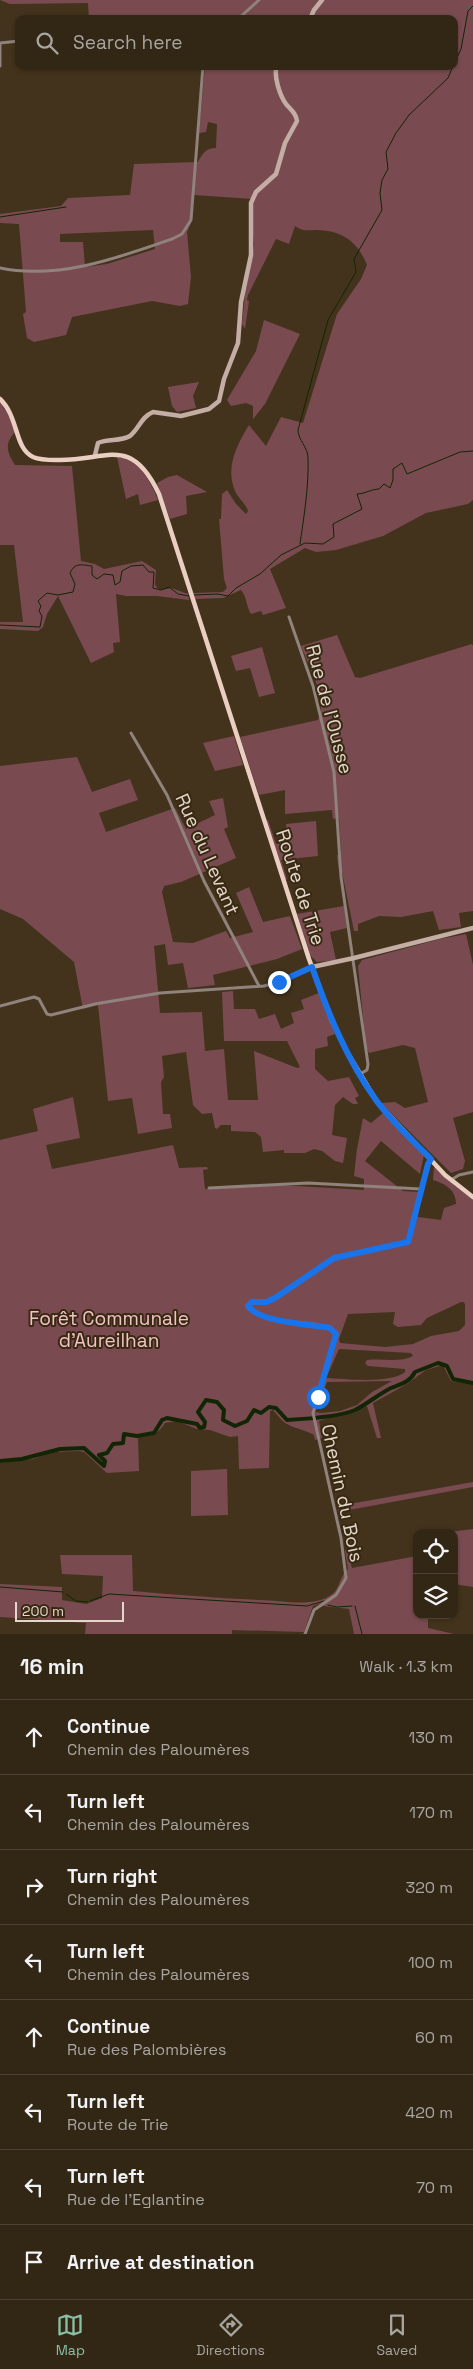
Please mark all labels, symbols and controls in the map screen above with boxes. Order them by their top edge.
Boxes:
search box [15,15,458,70]
icon: search [33,29,61,57]
text: Search here [73,30,183,55]
street label: Rue de l'Ousse [300,642,359,777]
street label: Rue du Levant [170,789,246,919]
street label: Route de Trie [270,826,331,948]
route end [268,971,291,994]
park label: Forêt Communale d'Aureilhan [29,1306,189,1353]
route start [307,1386,330,1409]
street label: Chemin du Bois [316,1422,369,1564]
map controls [413,1529,458,1619]
button: locate [413,1529,458,1574]
button: layers [413,1574,458,1619]
scale bar [15,1599,124,1622]
text: 200 m [22,1602,64,1620]
text: 16 min [20,1653,84,1680]
text: Walk · 1.3 km [359,1656,453,1677]
text: Continue [67,1714,150,1739]
icon: ahead [20,1723,48,1751]
text: 130 m [409,1727,453,1748]
text: Chemin des Paloumères [67,1739,250,1760]
text: Turn left [67,1789,145,1814]
icon: left [20,1798,48,1826]
text: 170 m [409,1802,453,1823]
text: Chemin des Paloumères [67,1814,250,1835]
text: Turn right [67,1864,157,1889]
icon: right [20,1873,48,1901]
text: 320 m [406,1877,453,1898]
text: Chemin des Paloumères [67,1889,250,1910]
text: Turn left [67,1939,145,1964]
icon: left [20,1948,48,1976]
text: 100 m [408,1952,453,1973]
text: Chemin des Paloumères [67,1964,250,1985]
text: Continue [67,2014,150,2039]
icon: ahead [20,2023,48,2051]
text: 60 m [415,2027,453,2048]
text: Rue des Palombières [67,2039,226,2060]
text: Turn left [67,2089,145,2114]
icon: left [20,2098,48,2126]
text: 420 m [405,2102,453,2123]
text: Route de Trie [67,2114,169,2135]
text: Turn left [67,2164,145,2189]
icon: left [20,2173,48,2201]
text: 70 m [416,2177,453,2198]
text: Rue de l'Eglantine [67,2189,205,2210]
icon: arrive [20,2248,48,2276]
text: Arrive at destination [67,2250,255,2275]
tab: Map [56,2311,85,2359]
tab: Directions [196,2311,265,2359]
tab: Saved [376,2311,417,2359]

